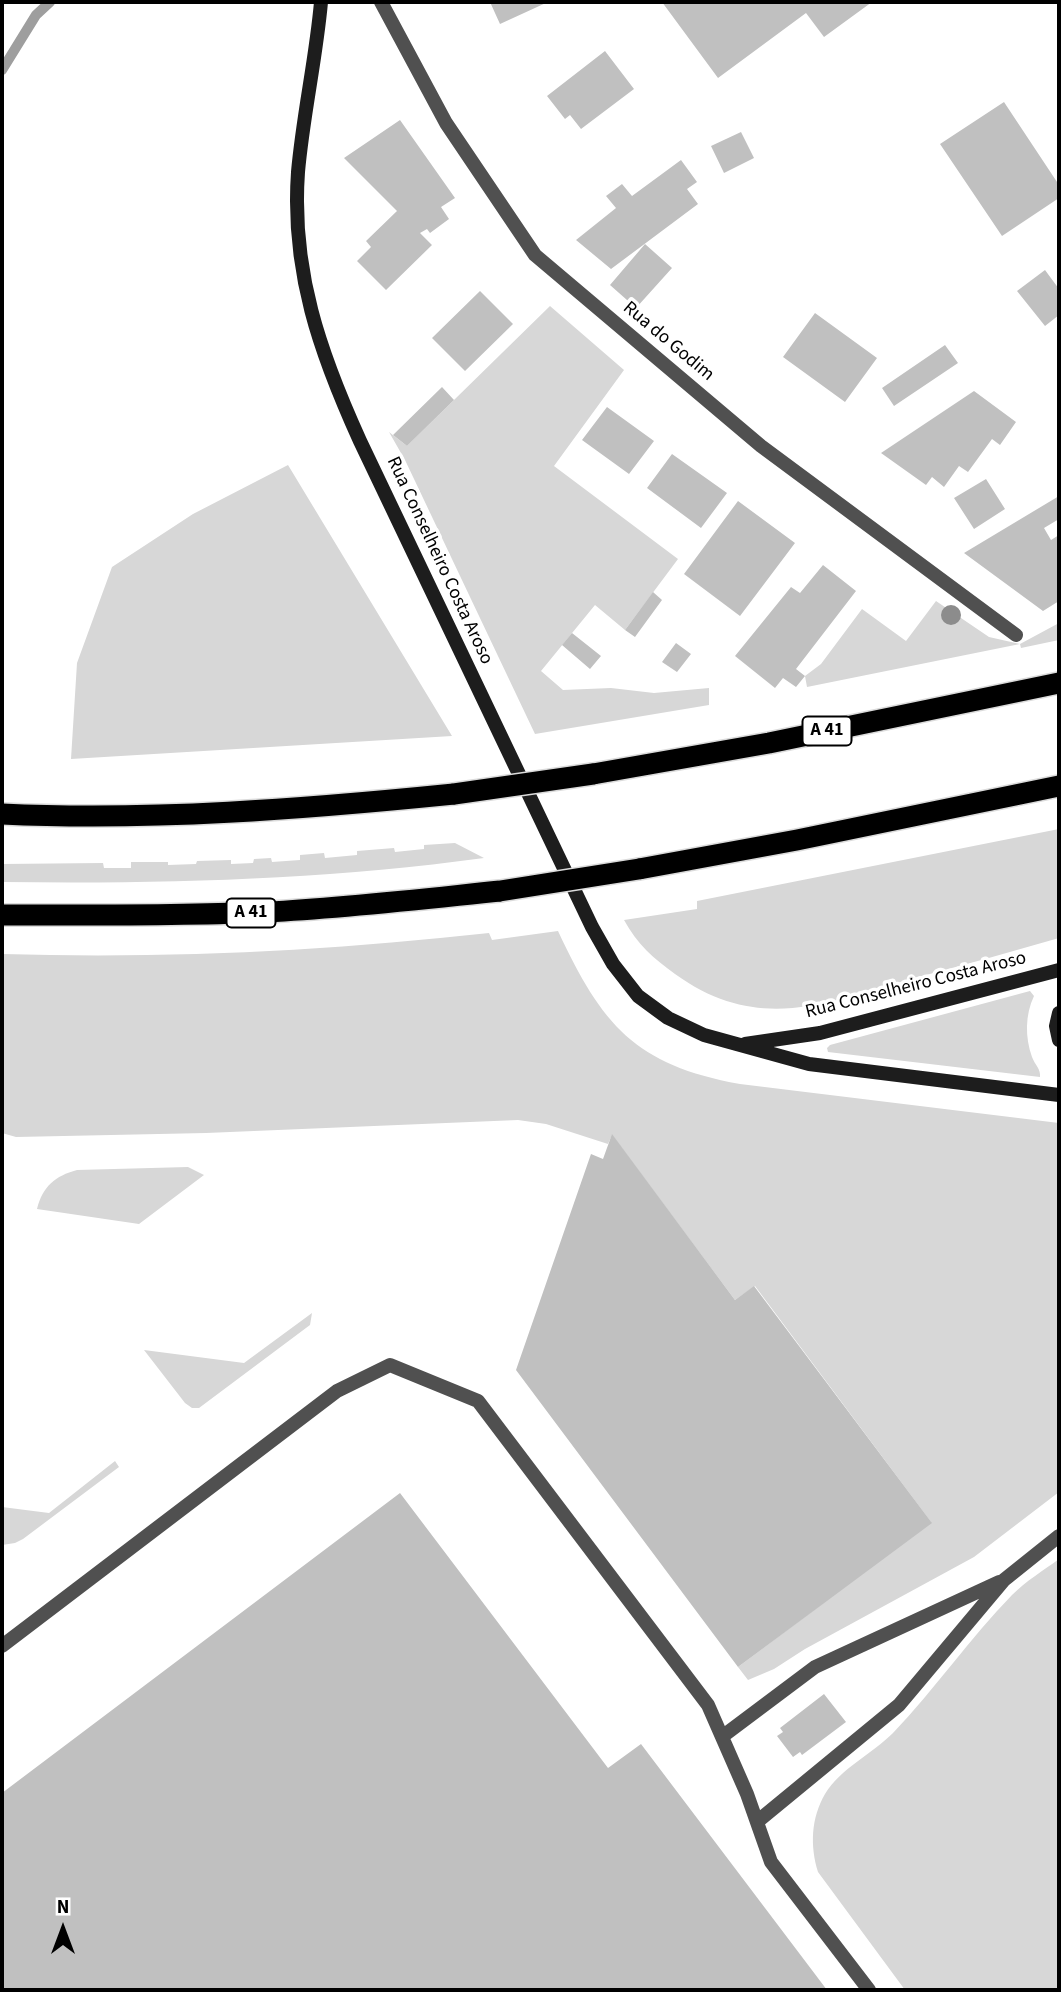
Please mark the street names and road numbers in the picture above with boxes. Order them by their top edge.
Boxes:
street label: Rua do Godim [618,297,718,387]
street label: Rua Conselheiro Costa Aroso [381,454,497,668]
road number: A 41 [802,716,852,746]
road number: A 41 [226,898,276,928]
street label: Rua Conselheiro Costa Aroso [803,948,1029,1024]

